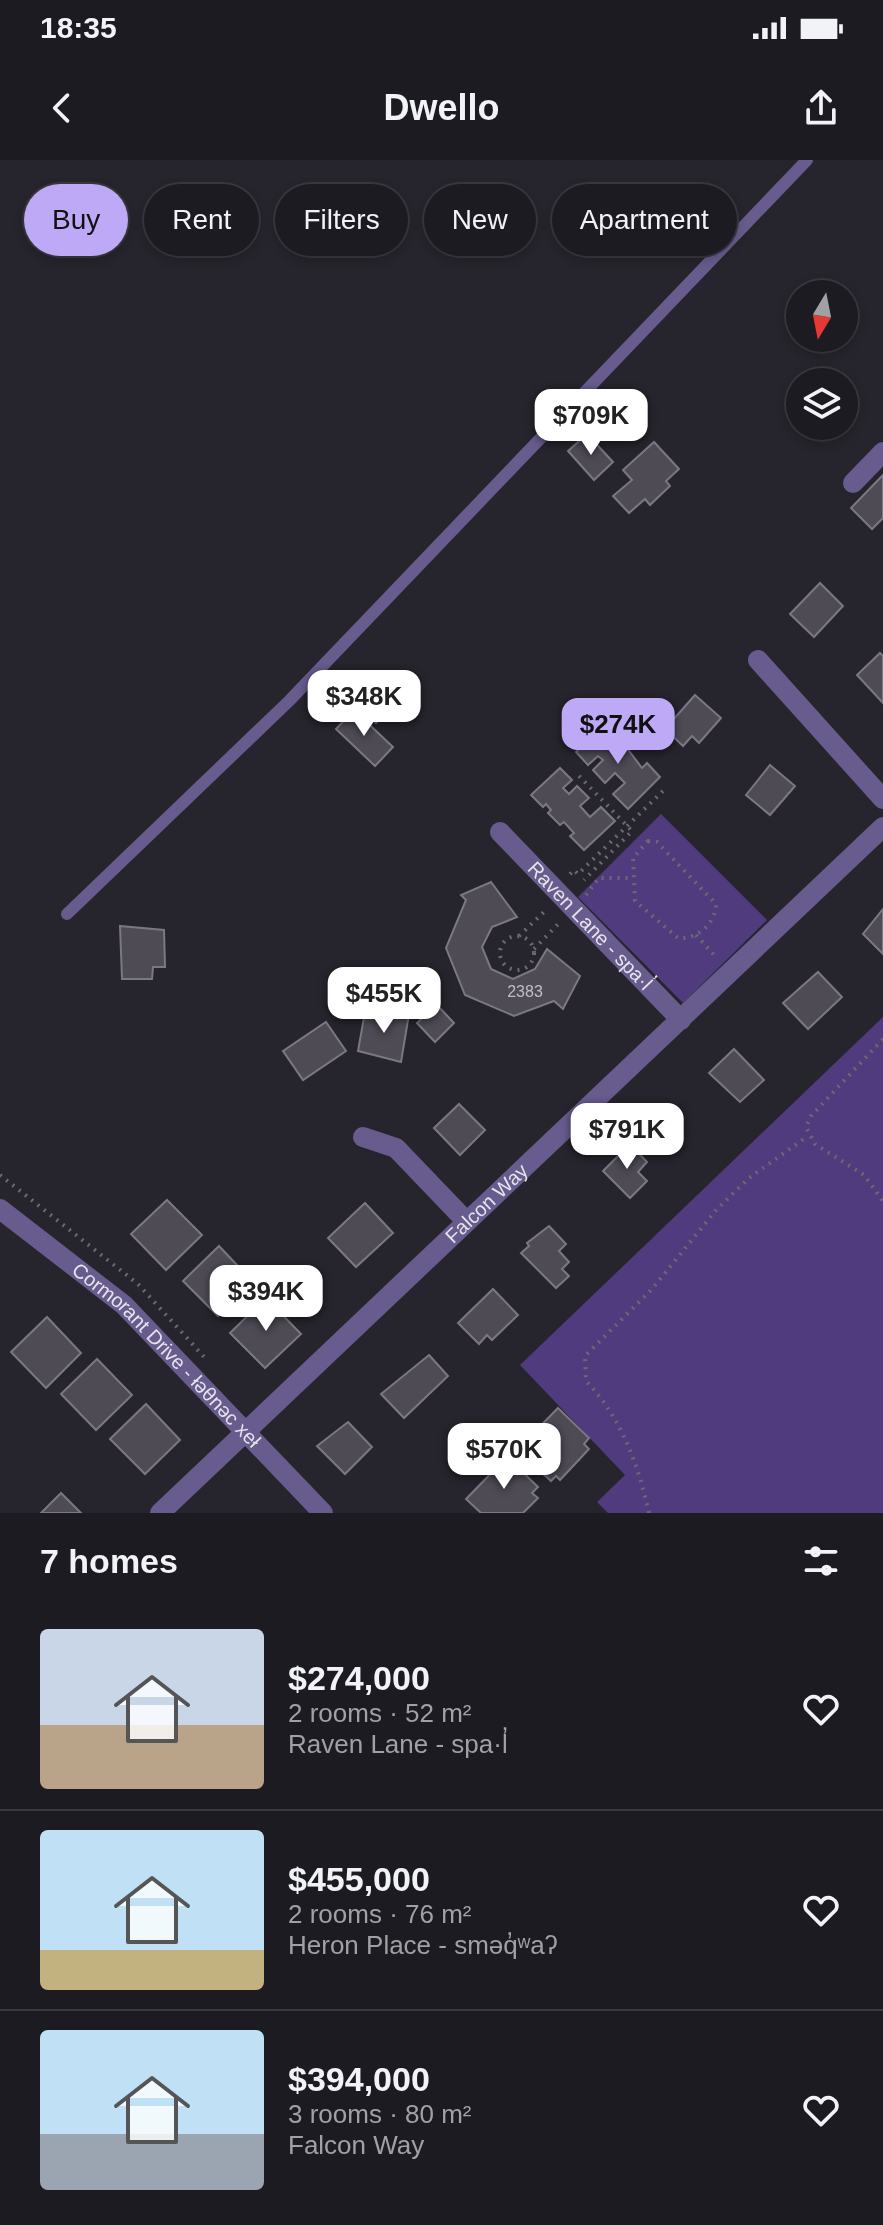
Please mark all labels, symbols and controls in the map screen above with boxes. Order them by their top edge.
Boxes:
text: 18:35 [40,11,117,44]
icon: back [40,86,84,130]
icon: share [799,86,843,130]
text: Dwello [383,87,500,128]
chip: Buy [24,184,128,256]
chip: Rent [144,184,259,256]
chip: Filters [275,184,408,256]
chip: New [424,184,536,256]
chip: Apartment [552,184,737,256]
north arrow [786,280,858,352]
map controls [786,280,858,440]
button: layers [786,368,858,440]
pin: $709K [535,389,647,457]
text: $709K [553,400,629,430]
pin: $348K [308,670,420,738]
text: $348K [326,681,402,711]
pin: $274K [562,698,674,766]
text: $274K [580,709,656,739]
street label: Raven Lane - spa·l̓ [524,857,659,994]
pin: $455K [328,967,440,1035]
text: $455K [346,978,422,1008]
house number: 2383 [507,983,543,1000]
pin: $791K [571,1103,683,1171]
text: $791K [589,1114,665,1144]
street label: Falcon Way [441,1159,532,1247]
street label: Cormorant Drive - łəθnəc xeł [68,1258,265,1452]
pin: $394K [210,1265,322,1333]
text: $394K [228,1276,304,1306]
pin: $570K [448,1423,560,1491]
text: $570K [466,1434,542,1464]
icon: filters [799,1539,843,1583]
text: 7 homes [40,1542,178,1580]
text: $274,000 [288,1659,430,1697]
icon: home [104,1661,200,1757]
icon: heart [799,1687,843,1731]
text: 2 rooms · 52 m² [288,1698,472,1728]
text: Raven Lane - spa·l̓ [288,1729,508,1759]
text: $455,000 [288,1860,430,1898]
icon: home [104,1862,200,1958]
icon: heart [799,1888,843,1932]
text: 2 rooms · 76 m² [288,1899,472,1929]
text: Heron Place - sməq̓ʷaʔ [288,1930,558,1960]
text: $394,000 [288,2060,430,2098]
icon: home [104,2062,200,2158]
icon: heart [799,2088,843,2132]
text: 3 rooms · 80 m² [288,2099,472,2129]
text: Falcon Way [288,2130,424,2160]

